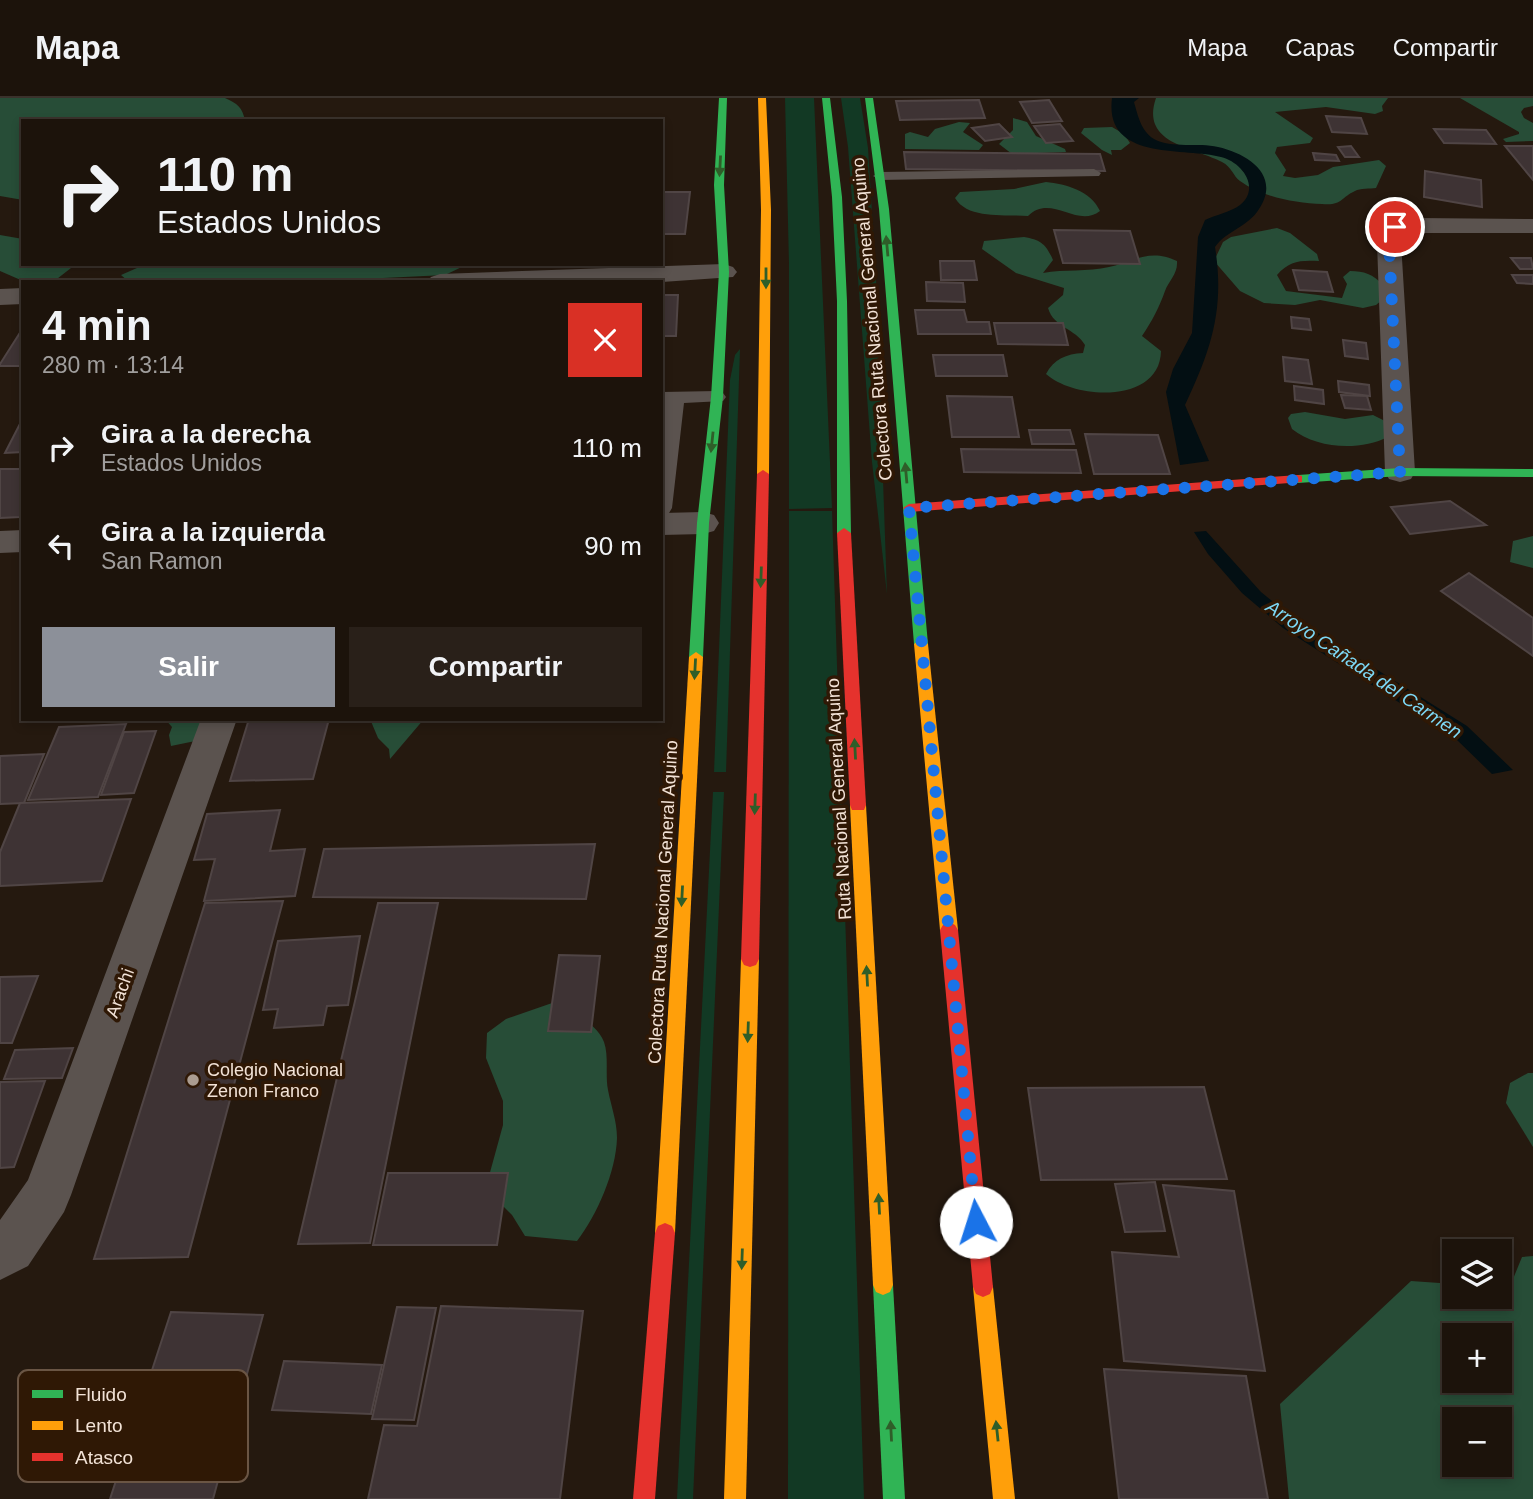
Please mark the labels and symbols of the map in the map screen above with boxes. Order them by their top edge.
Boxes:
one-way arrow [714,155,725,177]
street label: Colectora Ruta Nacional General Aquino [848,157,896,481]
pin [1365,197,1425,257]
one-way arrow [881,235,892,257]
one-way arrow [760,268,772,290]
one-way arrow [706,431,717,453]
one-way arrow [900,462,911,484]
one-way arrow [756,566,767,588]
water label: Arroyo Cañada del Carmen [1261,595,1466,742]
one-way arrow [690,658,701,680]
street label: Ruta Nacional General Aquino [823,678,855,920]
one-way arrow [850,738,861,760]
street label: Colectora Ruta Nacional General Aquino [645,740,681,1064]
one-way arrow [749,794,760,816]
one-way arrow [677,885,688,907]
one-way arrow [861,965,872,987]
street label: Arachi [102,966,138,1020]
one-way arrow [743,1021,754,1043]
place label: Colegio Nacional Zenon Franco [207,1060,343,1101]
marker: Colegio Nacional Zenon Franco [185,1072,201,1088]
position arrow [939,1185,1013,1259]
one-way arrow [873,1192,884,1214]
one-way arrow [736,1248,747,1270]
legend [18,1370,248,1482]
text: Fluido [75,1384,127,1405]
text: Lento [75,1415,123,1436]
one-way arrow [885,1420,896,1442]
one-way arrow [991,1420,1002,1442]
text: Atasco [75,1447,133,1468]

